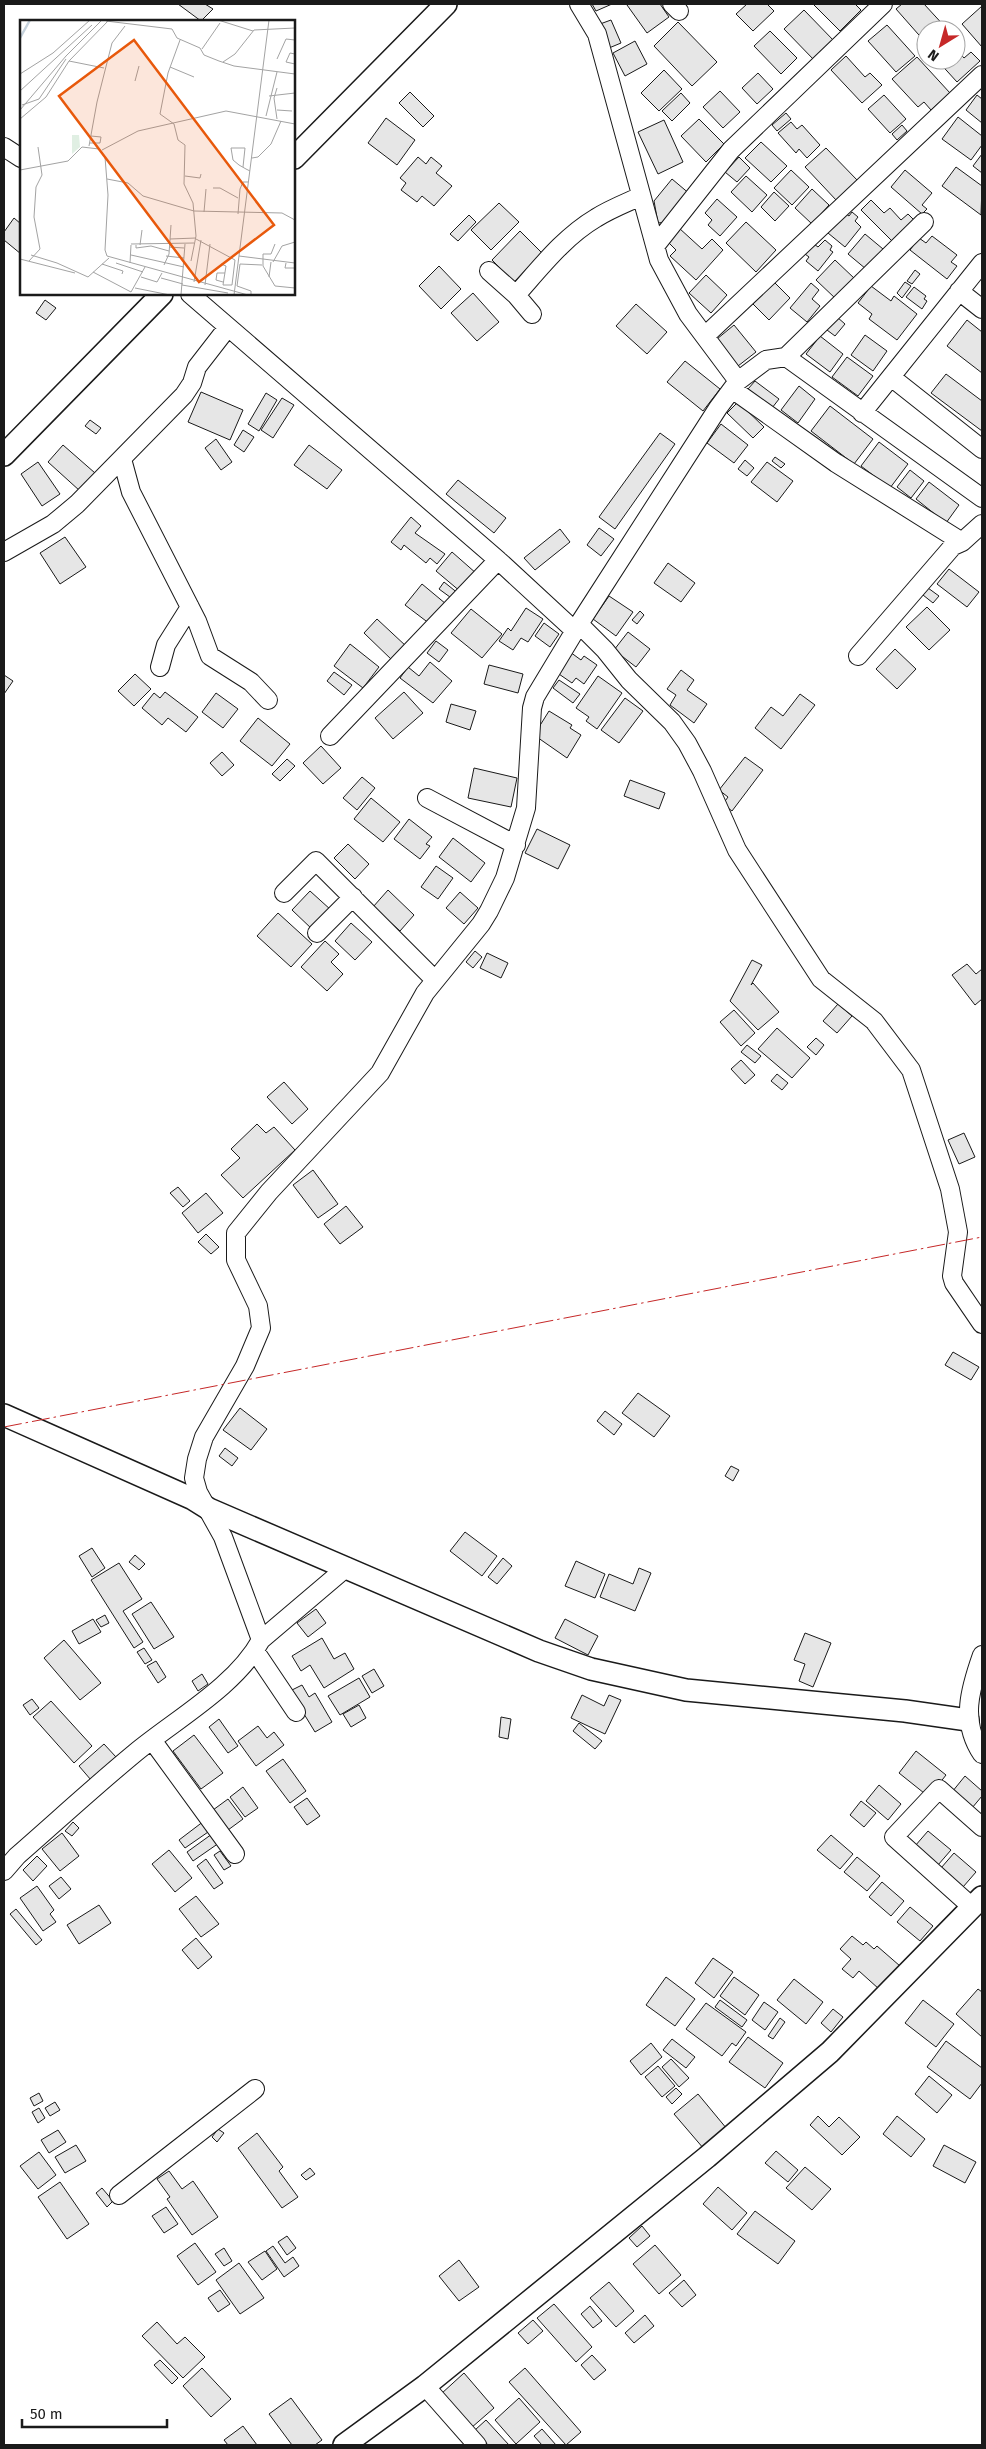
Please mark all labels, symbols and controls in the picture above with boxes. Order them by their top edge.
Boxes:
inset map [20,20,295,295]
north arrow [916,20,966,70]
text: N [925,45,942,65]
scale bar [22,2396,168,2428]
text: 50 m [30,2405,63,2423]

